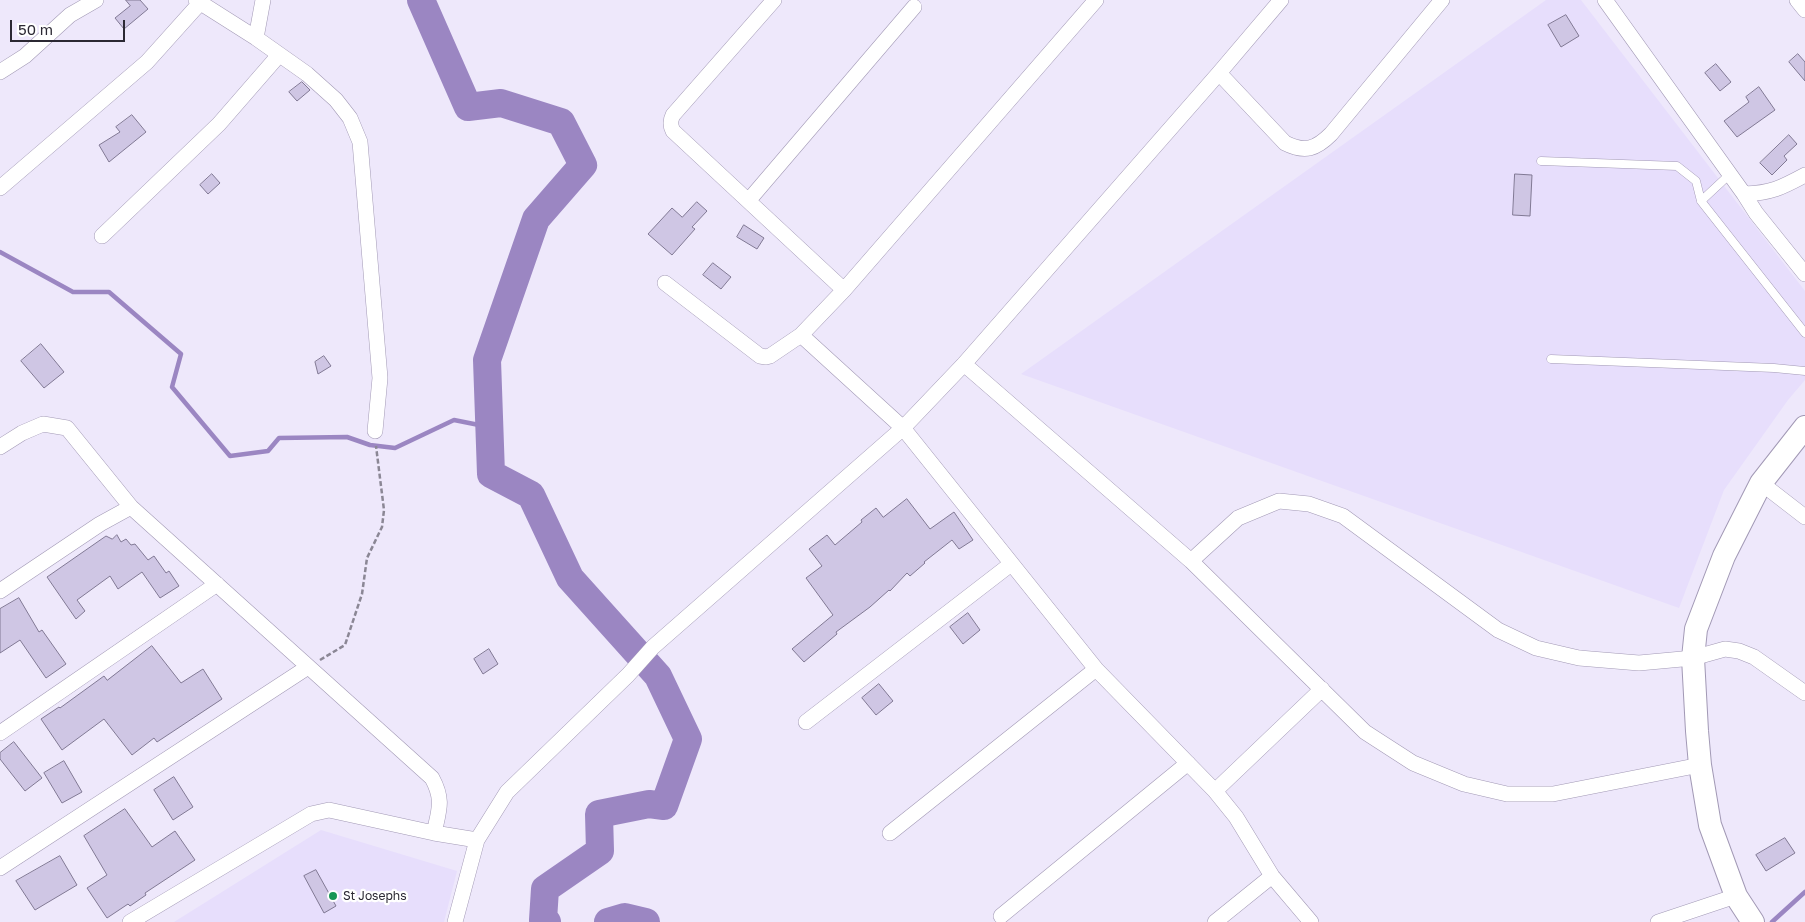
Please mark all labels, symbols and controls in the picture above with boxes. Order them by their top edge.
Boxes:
scale bar [12,10,128,42]
text: 50 m [18,20,53,38]
place label: St Josephs [343,889,407,903]
marker: St Josephs [327,890,339,902]

